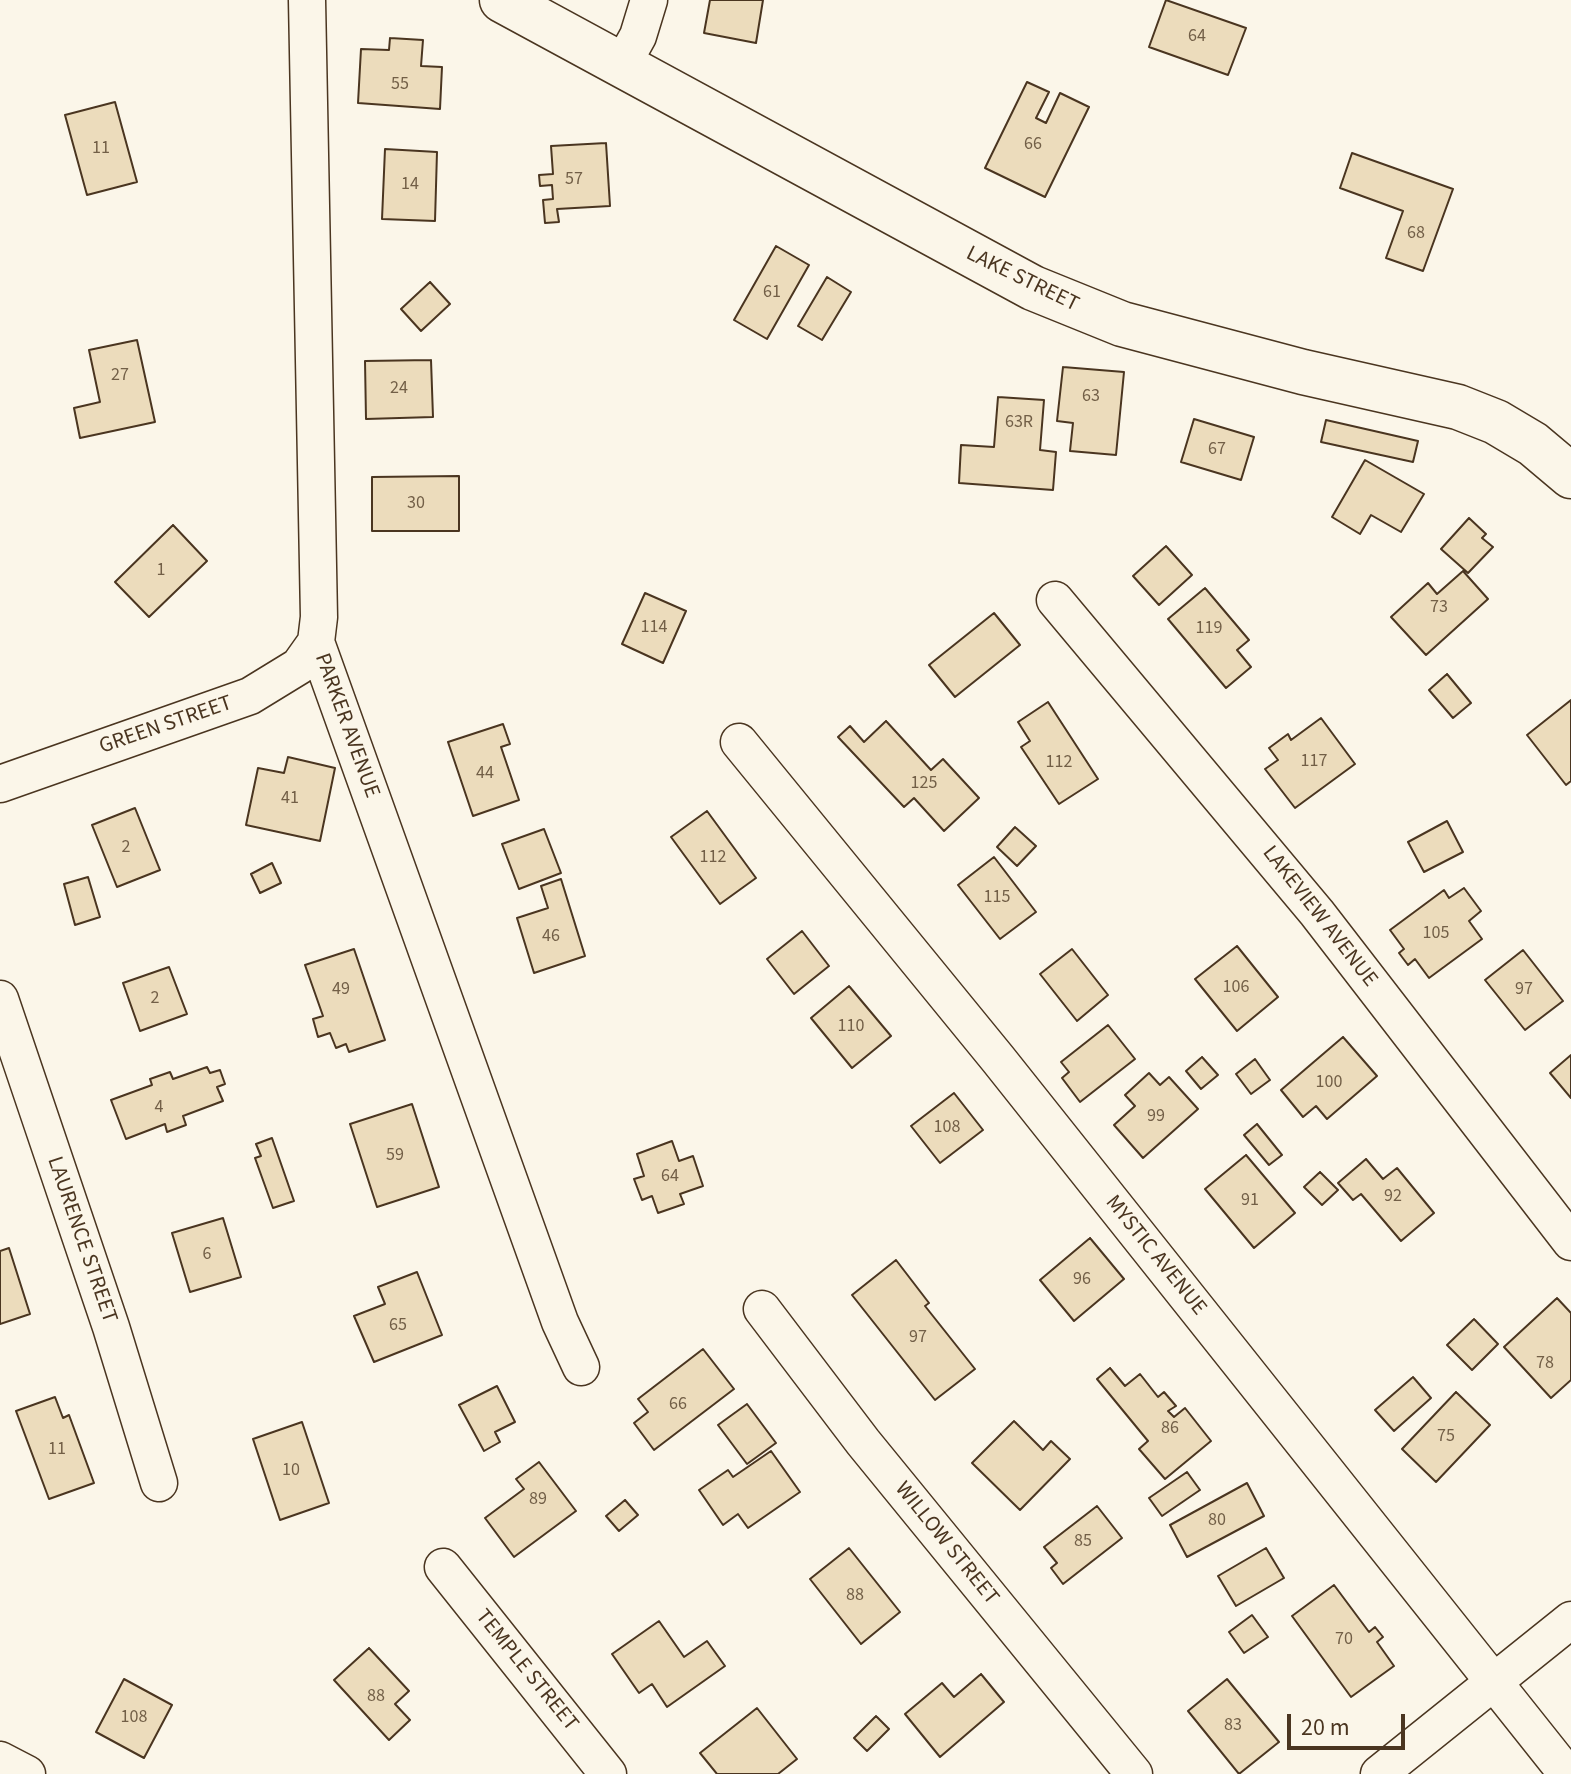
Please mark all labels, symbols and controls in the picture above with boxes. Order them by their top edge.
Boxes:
house number: 64 [1188,26,1206,48]
house number: 55 [391,74,409,96]
house number: 66 [1024,134,1042,156]
house number: 11 [92,138,110,160]
house number: 57 [565,169,583,191]
house number: 14 [401,174,419,196]
house number: 68 [1407,223,1425,245]
street label: LAKE STREET [961,241,1083,319]
house number: 61 [763,282,781,304]
house number: 27 [111,365,129,387]
house number: 24 [390,378,408,400]
house number: 63 [1082,386,1100,408]
house number: 63R [1005,412,1033,434]
house number: 67 [1208,439,1226,461]
house number: 30 [407,493,425,515]
house number: 1 [157,560,165,582]
house number: 73 [1430,597,1448,619]
house number: 114 [641,617,667,639]
house number: 119 [1196,618,1222,640]
street label: PARKER AVENUE [308,650,384,802]
street label: GREEN STREET [96,691,236,761]
house number: 117 [1301,751,1327,773]
house number: 112 [1046,752,1072,774]
house number: 44 [476,763,494,785]
house number: 125 [911,773,937,795]
house number: 41 [281,788,299,810]
house number: 2 [122,837,130,859]
street label: LAKEVIEW AVENUE [1256,841,1382,993]
house number: 112 [700,847,726,869]
house number: 115 [984,887,1010,909]
house number: 105 [1423,923,1449,945]
house number: 46 [542,926,560,948]
house number: 106 [1223,977,1249,999]
house number: 49 [332,979,350,1001]
house number: 97 [1515,979,1533,1001]
house number: 2 [151,988,159,1010]
house number: 110 [838,1016,864,1038]
house number: 100 [1316,1072,1342,1094]
house number: 4 [155,1097,163,1119]
house number: 99 [1147,1106,1165,1128]
house number: 108 [934,1117,960,1139]
house number: 59 [386,1145,404,1167]
street label: LAURENCE STREET [40,1153,122,1327]
house number: 64 [661,1166,679,1188]
house number: 92 [1384,1186,1402,1208]
house number: 91 [1241,1190,1259,1212]
street label: MYSTIC AVENUE [1099,1191,1211,1321]
house number: 6 [203,1244,211,1266]
house number: 96 [1073,1269,1091,1291]
house number: 65 [389,1315,407,1337]
house number: 97 [909,1327,927,1349]
house number: 78 [1536,1353,1554,1375]
house number: 66 [669,1394,687,1416]
house number: 86 [1161,1418,1179,1440]
house number: 75 [1437,1426,1455,1448]
house number: 11 [48,1439,66,1461]
house number: 10 [282,1460,300,1482]
street label: WILLOW STREET [888,1477,1004,1611]
house number: 89 [529,1489,547,1511]
house number: 80 [1208,1510,1226,1532]
house number: 85 [1074,1531,1092,1553]
house number: 88 [846,1585,864,1607]
street label: TEMPLE STREET [469,1605,583,1737]
house number: 70 [1335,1629,1353,1651]
house number: 88 [367,1686,385,1708]
scale bar [1291,1698,1409,1748]
house number: 108 [121,1707,147,1729]
text: 20 m [1301,1710,1350,1745]
house number: 83 [1224,1715,1242,1737]

